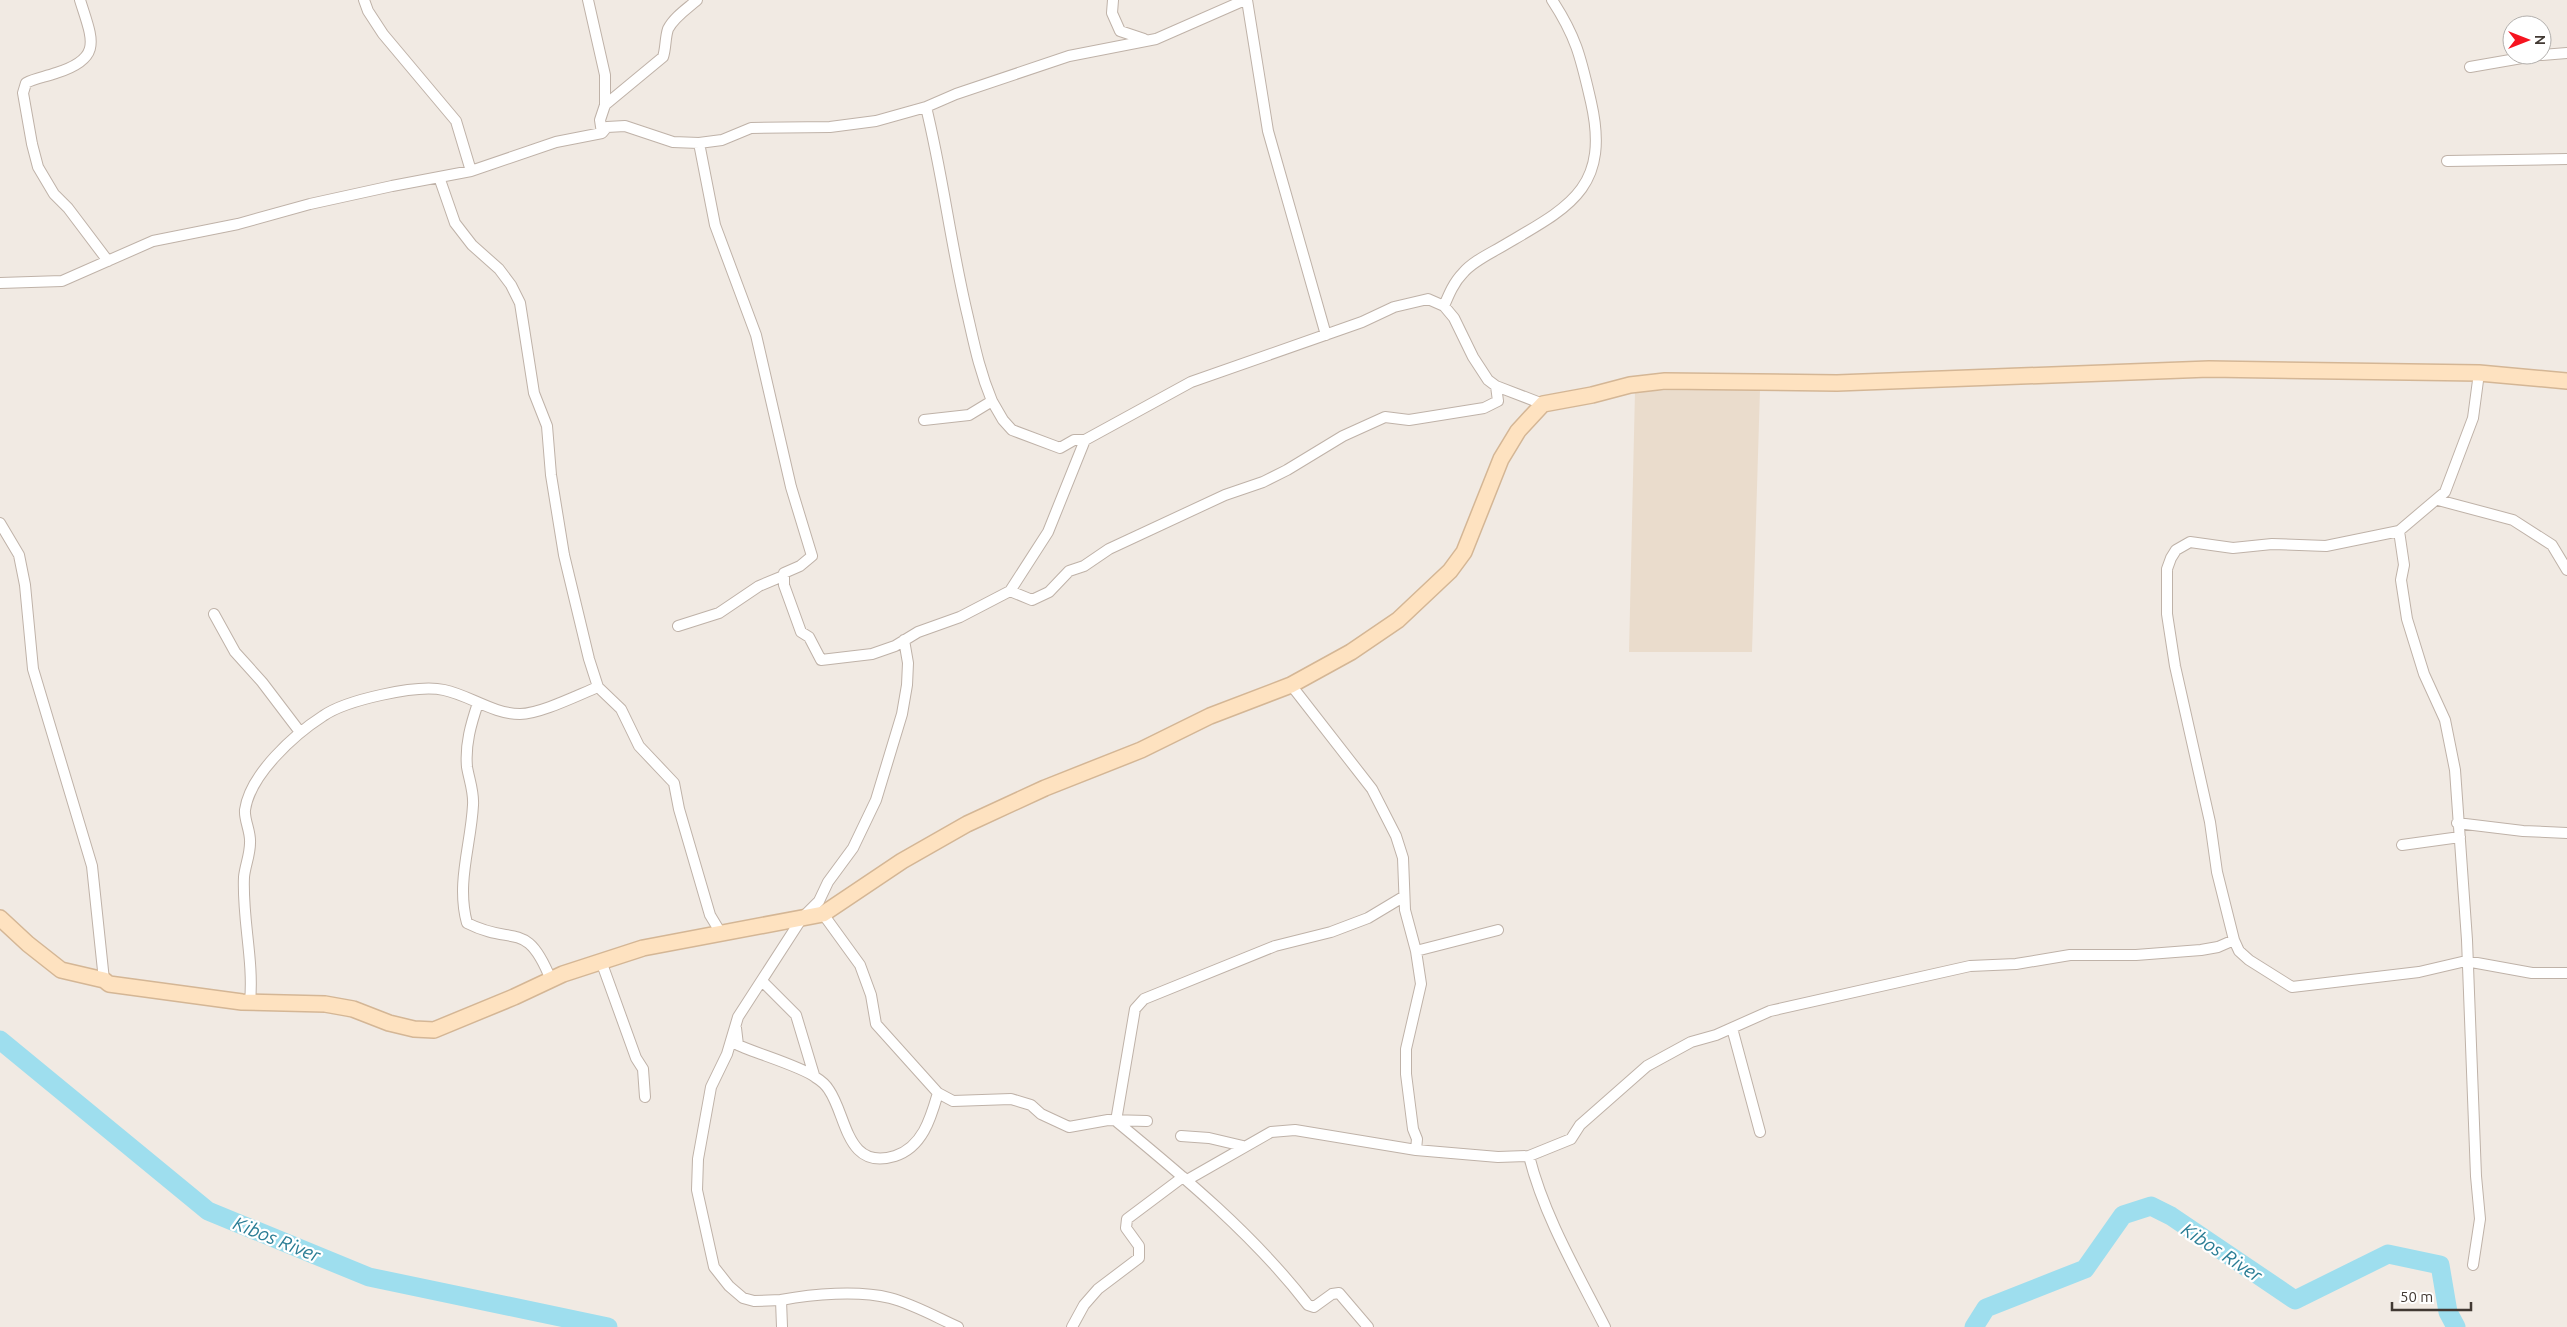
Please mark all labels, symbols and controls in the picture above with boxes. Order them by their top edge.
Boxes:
north arrow [2502,15,2552,65]
text: N [2532,35,2548,45]
water label: Kibos River [230,1212,324,1267]
water label: Kibos River [2178,1218,2267,1287]
scale bar [2392,1280,2471,1312]
text: 50 m [2400,1288,2433,1305]

